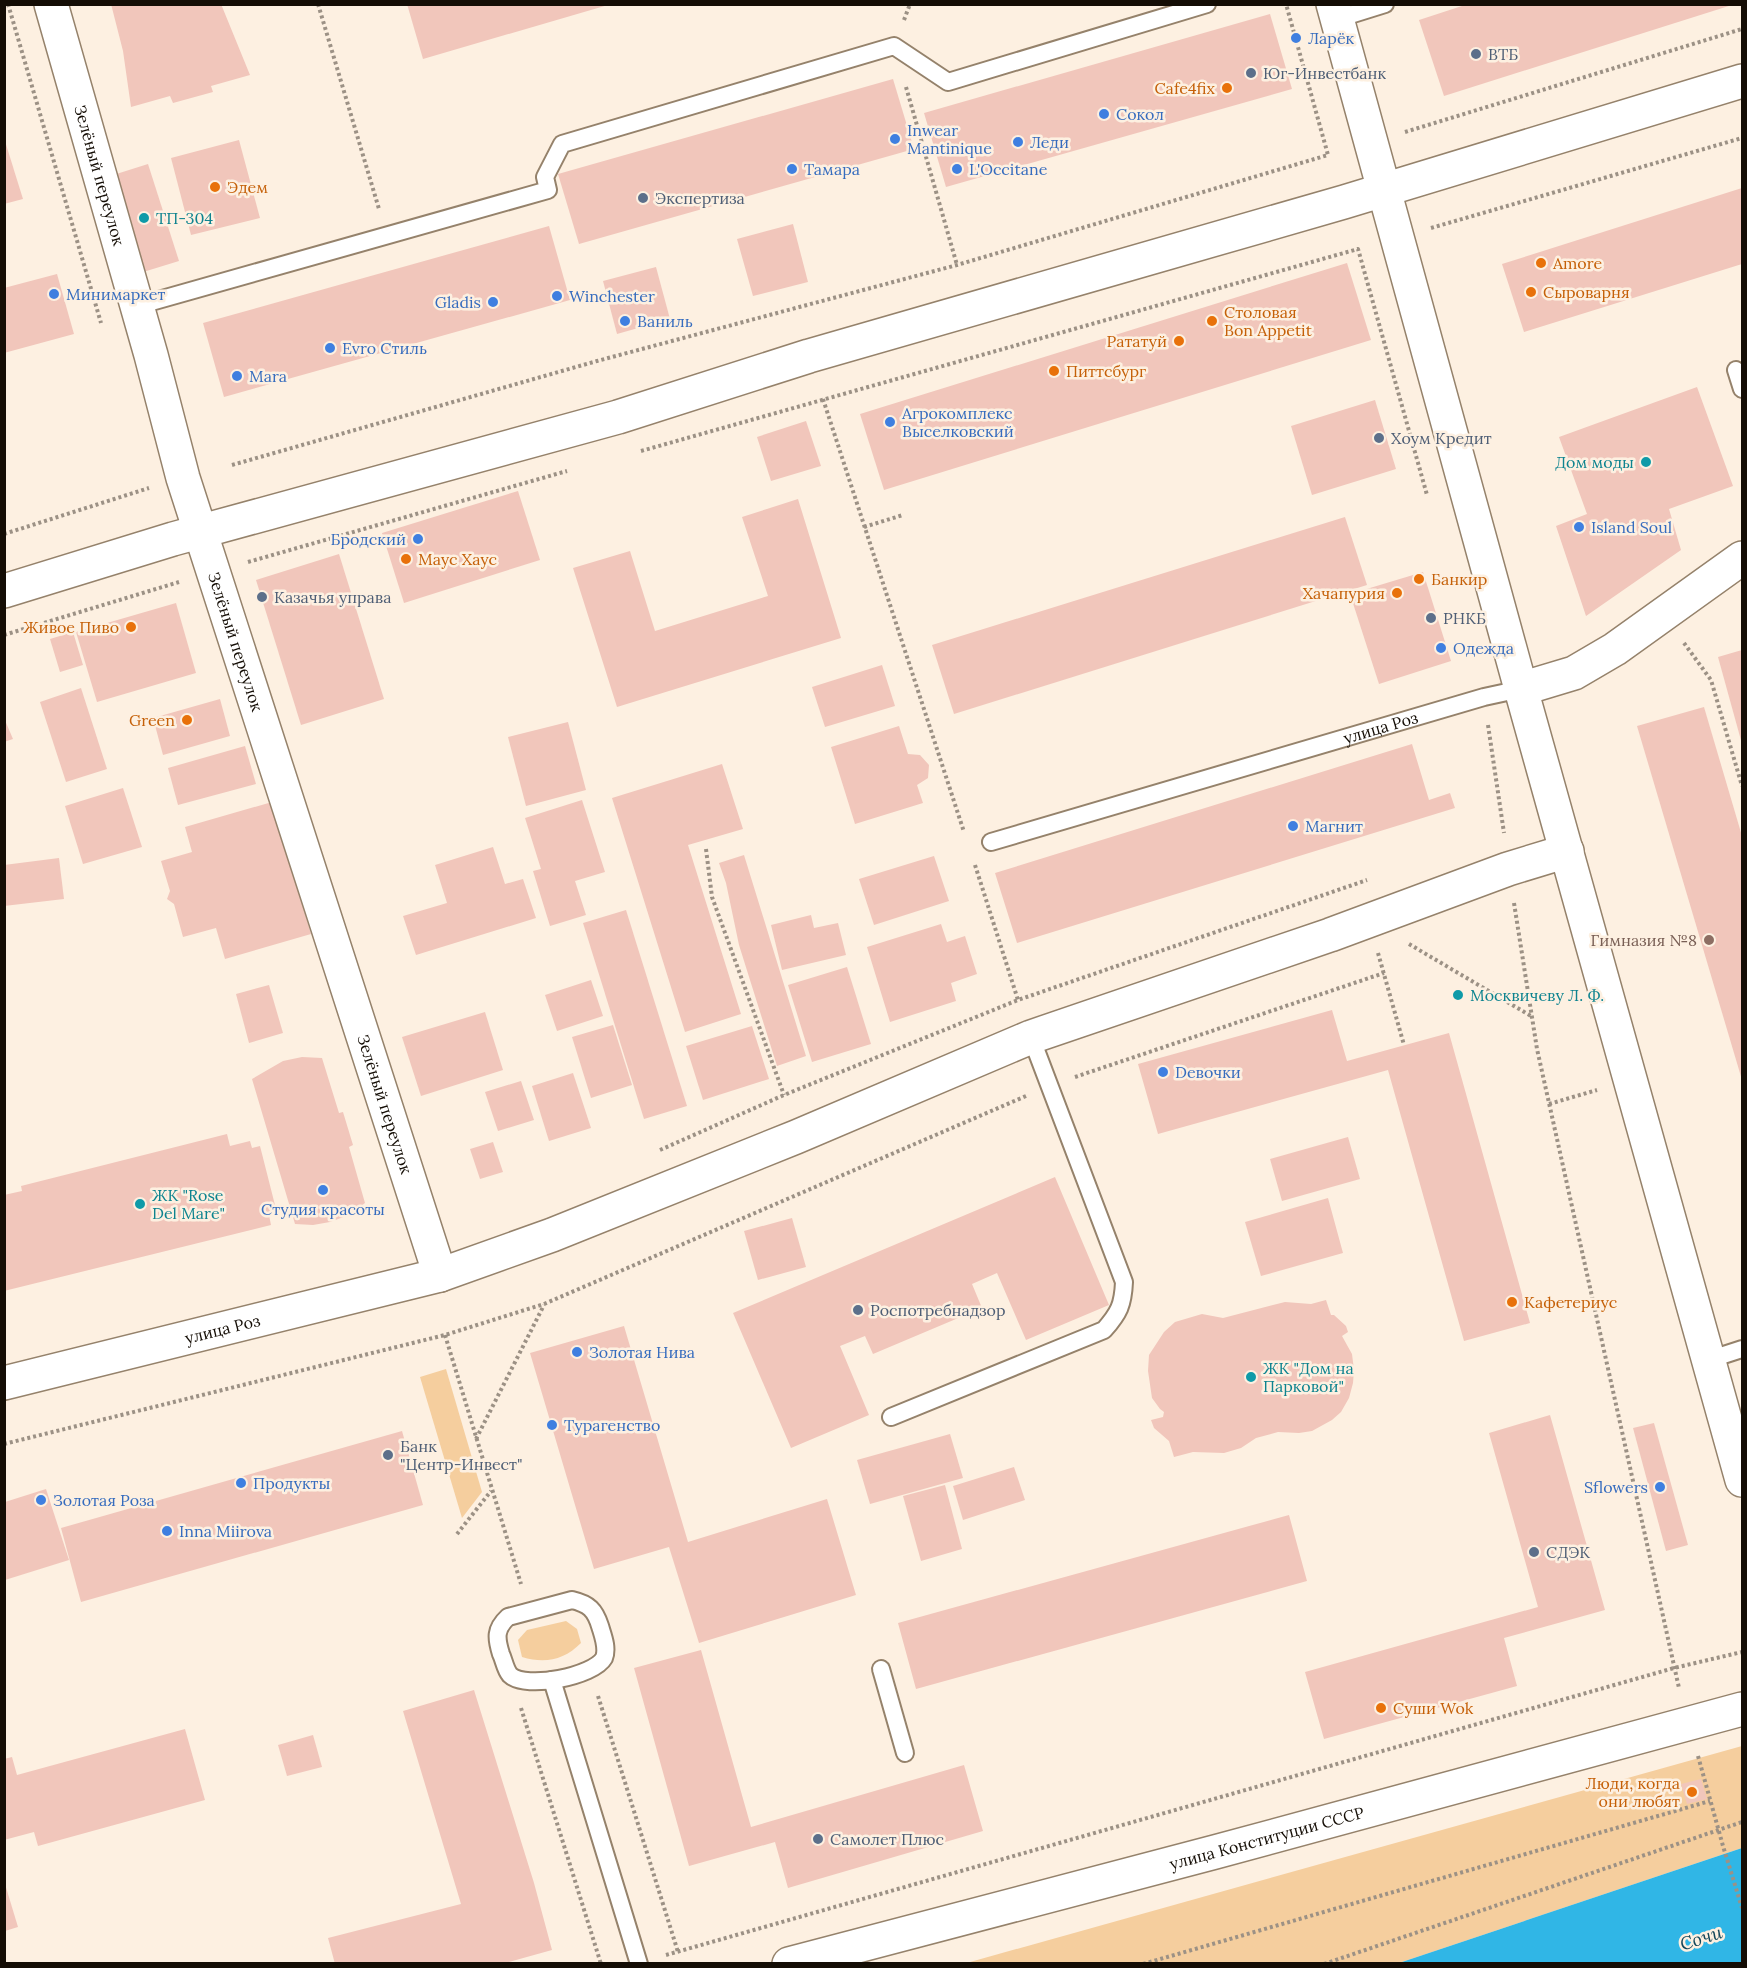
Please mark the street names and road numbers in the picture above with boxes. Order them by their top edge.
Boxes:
street label: Зелёный переулок [70,103,129,248]
street label: Зелёный переулок [204,569,268,714]
street label: улица Роз [1341,707,1420,748]
street label: Зелёный переулок [353,1032,417,1177]
street label: улица Роз [183,1310,262,1348]
street label: улица Конституции СССР [1167,1802,1366,1874]

